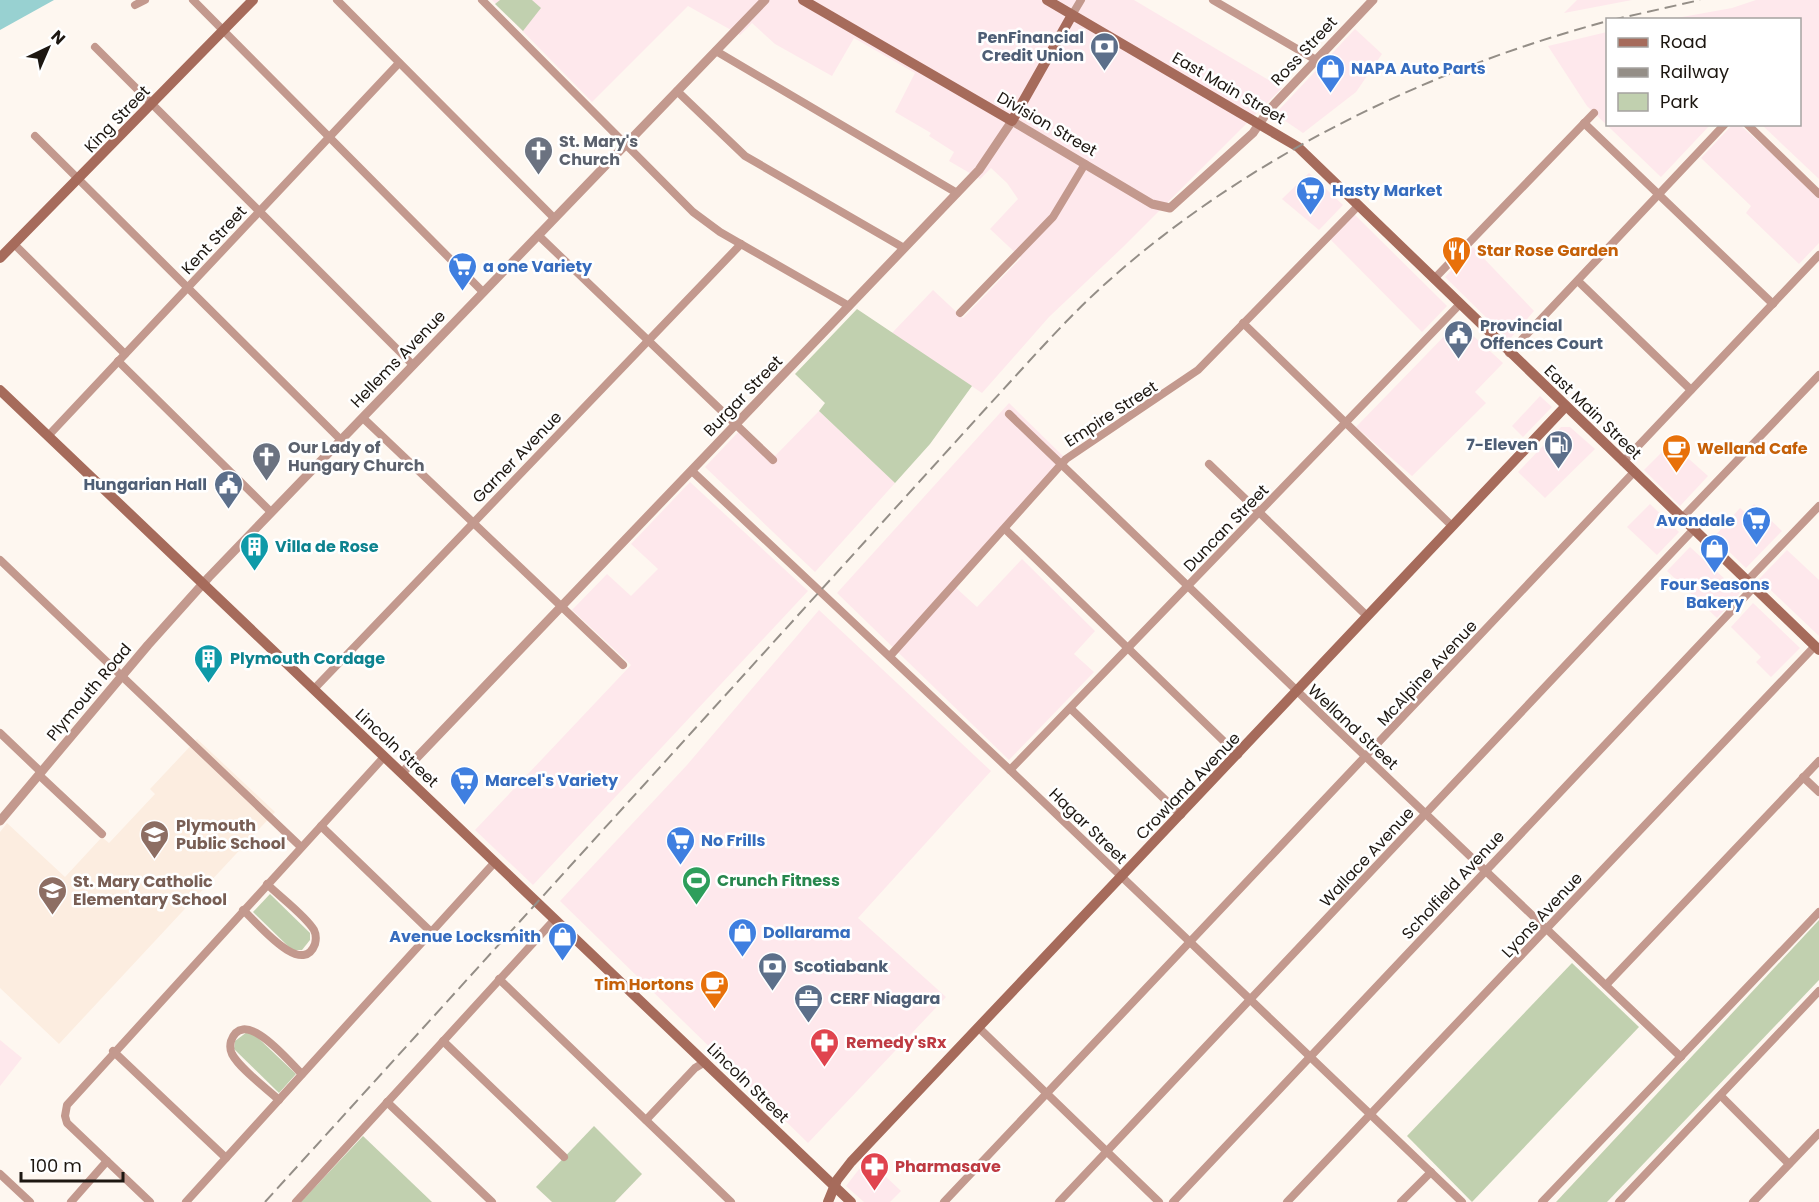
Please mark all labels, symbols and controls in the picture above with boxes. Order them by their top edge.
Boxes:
street label: Ross Street [1266,11,1342,91]
north arrow [18,18,78,78]
legend [1606,18,1801,126]
text: N [46,25,70,50]
place label: PenFinancial Credit Union [977,26,1084,67]
text: Road [1660,29,1707,54]
bank icon: PenFinancial Credit Union [1089,30,1121,72]
street label: East Main Street [1168,46,1290,130]
shop icon: NAPA Auto Parts [1314,52,1346,94]
place label: NAPA Auto Parts [1351,57,1486,80]
text: Railway [1660,59,1729,84]
street label: King Street [79,80,155,158]
street label: Division Street [993,86,1101,162]
text: Park [1660,89,1699,114]
place label: St. Mary's Church [559,130,638,171]
church icon: St. Mary's Church [522,134,554,176]
supermarket icon: Hasty Market [1295,174,1327,216]
place label: Hasty Market [1332,179,1442,202]
street label: Kent Street [176,200,252,280]
restaurant icon: Star Rose Garden [1440,234,1472,276]
place label: Star Rose Garden [1477,239,1619,262]
supermarket icon: a one Variety [446,250,478,292]
place label: a one Variety [483,255,593,278]
street label: Hellems Avenue [345,305,451,413]
place label: Provincial Offences Court [1480,314,1603,355]
public building icon: Provincial Offences Court [1443,318,1475,360]
street label: Burgar Street [698,350,788,442]
street label: East Main Street [1539,359,1647,465]
street label: Empire Street [1060,375,1162,453]
street label: Garner Avenue [467,406,567,508]
fuel station icon: 7-Eleven [1543,428,1575,470]
cafe icon: Welland Cafe [1660,432,1692,474]
place label: 7-Eleven [1466,433,1538,456]
place label: Our Lady of Hungary Church [288,436,424,477]
place label: Welland Cafe [1697,437,1808,460]
church icon: Our Lady of Hungary Church [251,440,283,482]
public building icon: Hungarian Hall [212,468,244,510]
place label: Hungarian Hall [83,473,207,496]
street label: Duncan Street [1178,479,1274,577]
supermarket icon: Avondale [1740,504,1772,546]
place label: Avondale [1656,509,1735,532]
building icon: Villa de Rose [238,530,270,572]
shop icon: Four Seasons Bakery [1699,532,1731,574]
place label: Villa de Rose [275,535,379,558]
place label: Four Seasons Bakery [1660,573,1770,614]
street label: McAlpine Avenue [1372,615,1482,731]
street label: Plymouth Road [41,638,137,746]
building icon: Plymouth Cordage [193,642,225,684]
place label: Plymouth Cordage [230,647,385,670]
street label: Welland Street [1303,679,1404,775]
street label: Lincoln Street [350,703,444,793]
street label: Crowland Avenue [1130,727,1246,845]
supermarket icon: Marcel's Variety [448,764,480,806]
place label: Marcel's Variety [485,769,619,792]
street label: Hagar Street [1044,783,1132,869]
street label: Wallace Avenue [1315,802,1419,912]
place label: Plymouth Public School [176,814,286,855]
school or university icon: Plymouth Public School [139,818,171,860]
supermarket icon: No Frills [664,824,696,866]
street label: Scholfield Avenue [1396,825,1510,945]
place label: No Frills [701,829,765,852]
sports icon: Crunch Fitness [680,864,712,906]
street label: Lyons Avenue [1496,867,1588,963]
place label: Crunch Fitness [717,869,840,892]
place label: St. Mary Catholic Elementary School [73,870,227,911]
school or university icon: St. Mary Catholic Elementary School [36,874,68,916]
shop icon: Dollarama [726,916,758,958]
shop icon: Avenue Locksmith [546,920,578,962]
place label: Dollarama [763,921,851,944]
place label: Avenue Locksmith [389,925,541,948]
bank icon: Scotiabank [757,950,789,992]
place label: Scotiabank [794,955,888,978]
cafe icon: Tim Hortons [699,968,731,1010]
place label: Tim Hortons [594,973,694,996]
office icon: CERF Niagara [793,982,825,1024]
place label: CERF Niagara [830,987,940,1010]
pharmacy icon: Remedy'sRx [809,1026,841,1068]
place label: Remedy'sRx [846,1031,947,1054]
street label: Lincoln Street [702,1038,794,1128]
scale bar [21,1145,123,1183]
pharmacy icon: Pharmasave [858,1150,890,1192]
text: 100 m [30,1153,82,1178]
place label: Pharmasave [895,1155,1001,1178]

